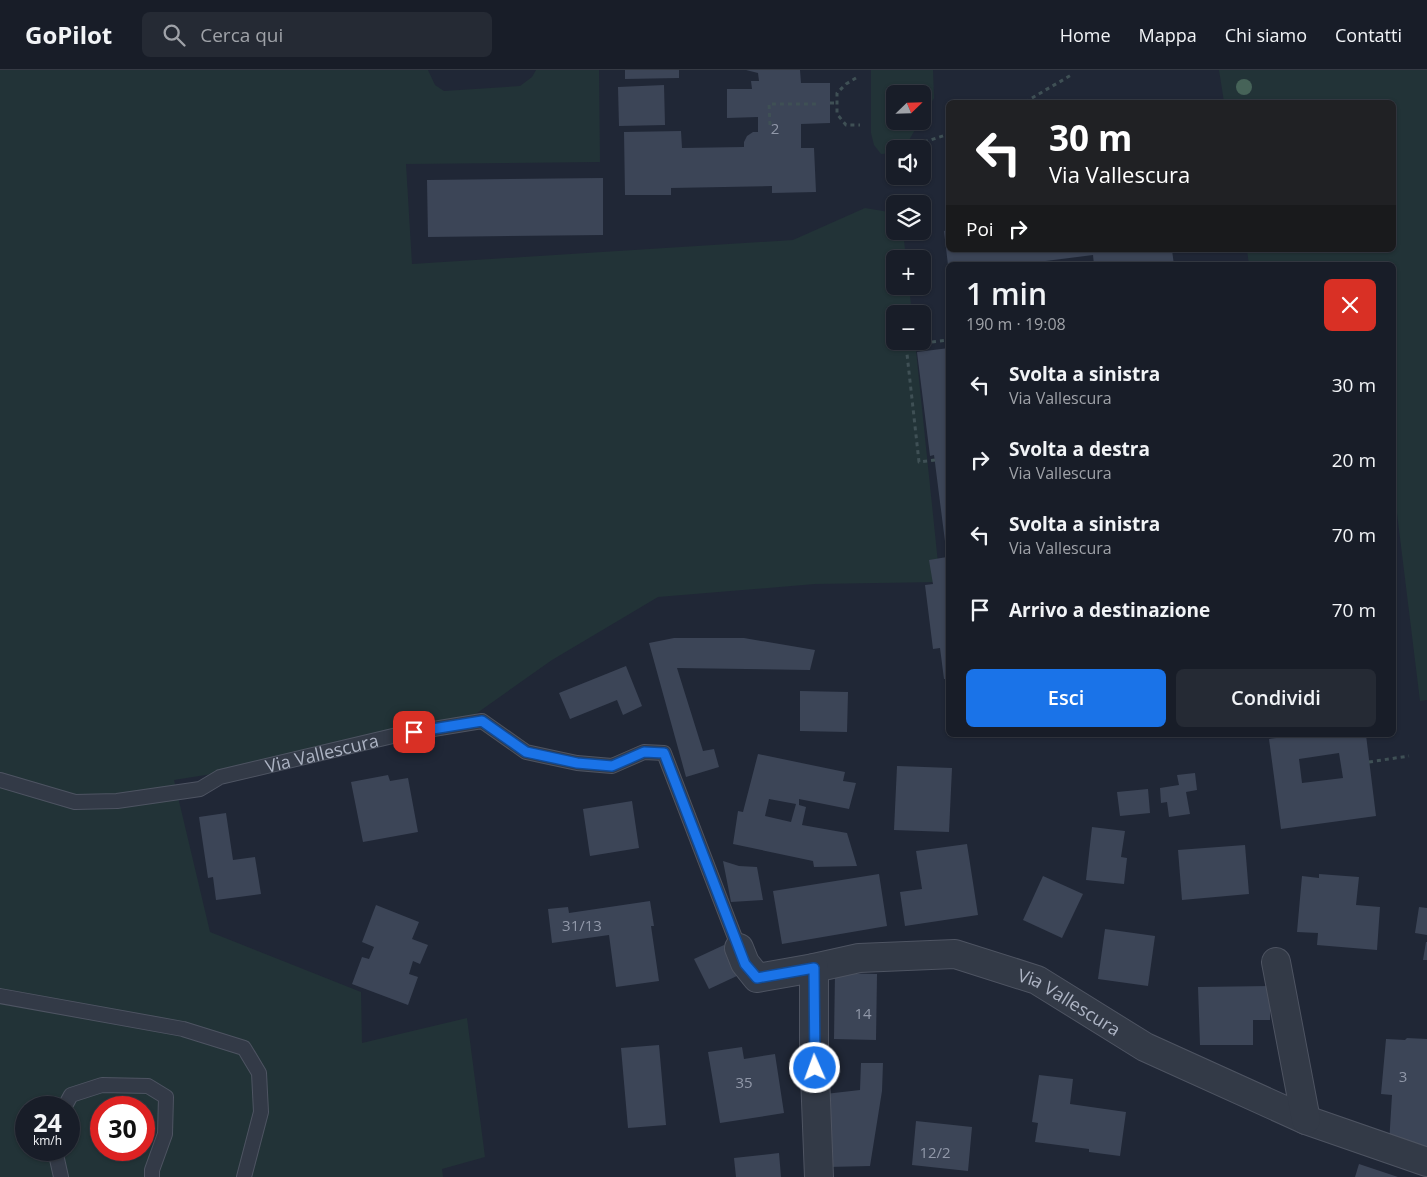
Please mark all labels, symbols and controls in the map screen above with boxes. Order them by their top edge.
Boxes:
search box [142,12,492,57]
text: GoPilot [25,18,112,51]
icon: search [160,21,188,49]
text: Cerca qui [200,22,283,48]
text: Home [1060,23,1111,47]
text: Mappa [1139,23,1197,47]
text: Chi siamo [1225,23,1307,47]
text: Contatti [1335,23,1402,47]
north arrow [886,85,931,130]
map controls [886,85,931,350]
text: 30 m [1049,114,1132,161]
house number: 2 [771,118,779,138]
icon: left [966,120,1031,185]
button: sound [886,140,931,185]
text: Via Vallescura [1049,159,1190,189]
button: layers [886,195,931,240]
icon: right [1004,215,1032,243]
text: Poi [966,216,994,242]
button: + [886,250,931,295]
text: 1 min [966,273,1047,314]
button: close [1324,279,1376,331]
button: − [886,305,931,350]
text: 190 m · 19:08 [966,313,1066,335]
text: Svolta a sinistra [1009,361,1160,387]
icon: left [966,371,994,399]
text: 30 m [1332,372,1376,398]
text: Via Vallescura [1009,387,1112,409]
text: Svolta a destra [1009,436,1150,462]
icon: right [966,446,994,474]
text: 20 m [1332,447,1376,473]
text: Via Vallescura [1009,462,1112,484]
text: Svolta a sinistra [1009,511,1160,537]
icon: left [966,521,994,549]
text: 70 m [1332,522,1376,548]
text: Via Vallescura [1009,537,1112,559]
icon: arrive [966,596,994,624]
text: Arrivo a destinazione [1009,597,1210,623]
text: 70 m [1332,597,1376,623]
button: Esci [966,669,1166,727]
button: Condividi [1176,669,1376,727]
pin [393,711,435,753]
icon: arrive [400,718,428,746]
street label: Via Vallescura [263,728,381,778]
house number: 31/13 [562,915,602,935]
street label: Via Vallescura [1015,963,1125,1041]
house number: 14 [854,1003,872,1023]
position arrow [788,1041,840,1093]
house number: 3 [1399,1066,1407,1086]
house number: 35 [735,1072,753,1092]
speed limit sign: 30 [90,1096,155,1161]
text: 24 [33,1105,62,1139]
text: km/h [33,1132,62,1149]
house number: 12/2 [919,1142,951,1162]

